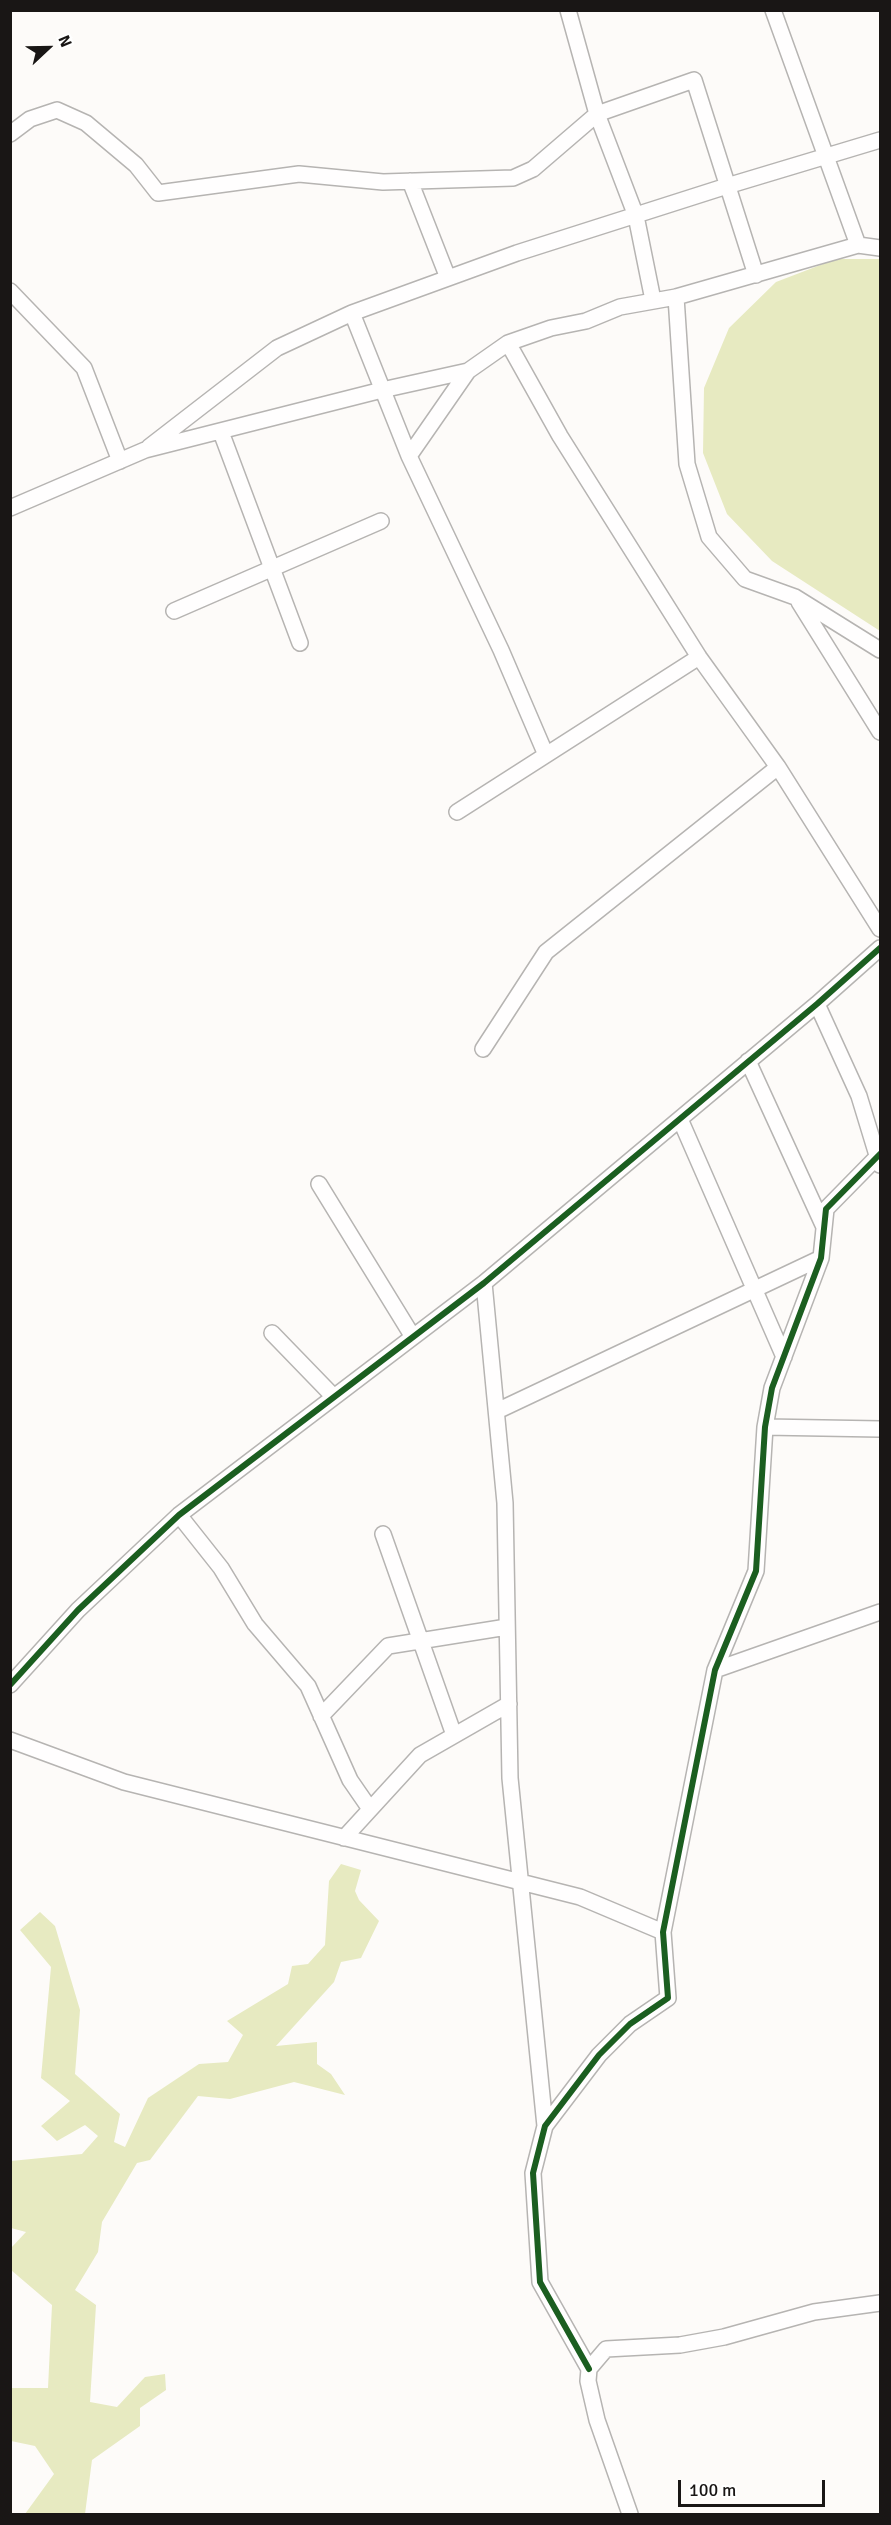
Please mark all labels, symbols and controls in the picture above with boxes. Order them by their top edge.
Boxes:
north arrow [18,18,78,78]
text: N [53,32,76,50]
scale bar [681,2468,828,2506]
text: 100 m [689,2479,736,2501]

